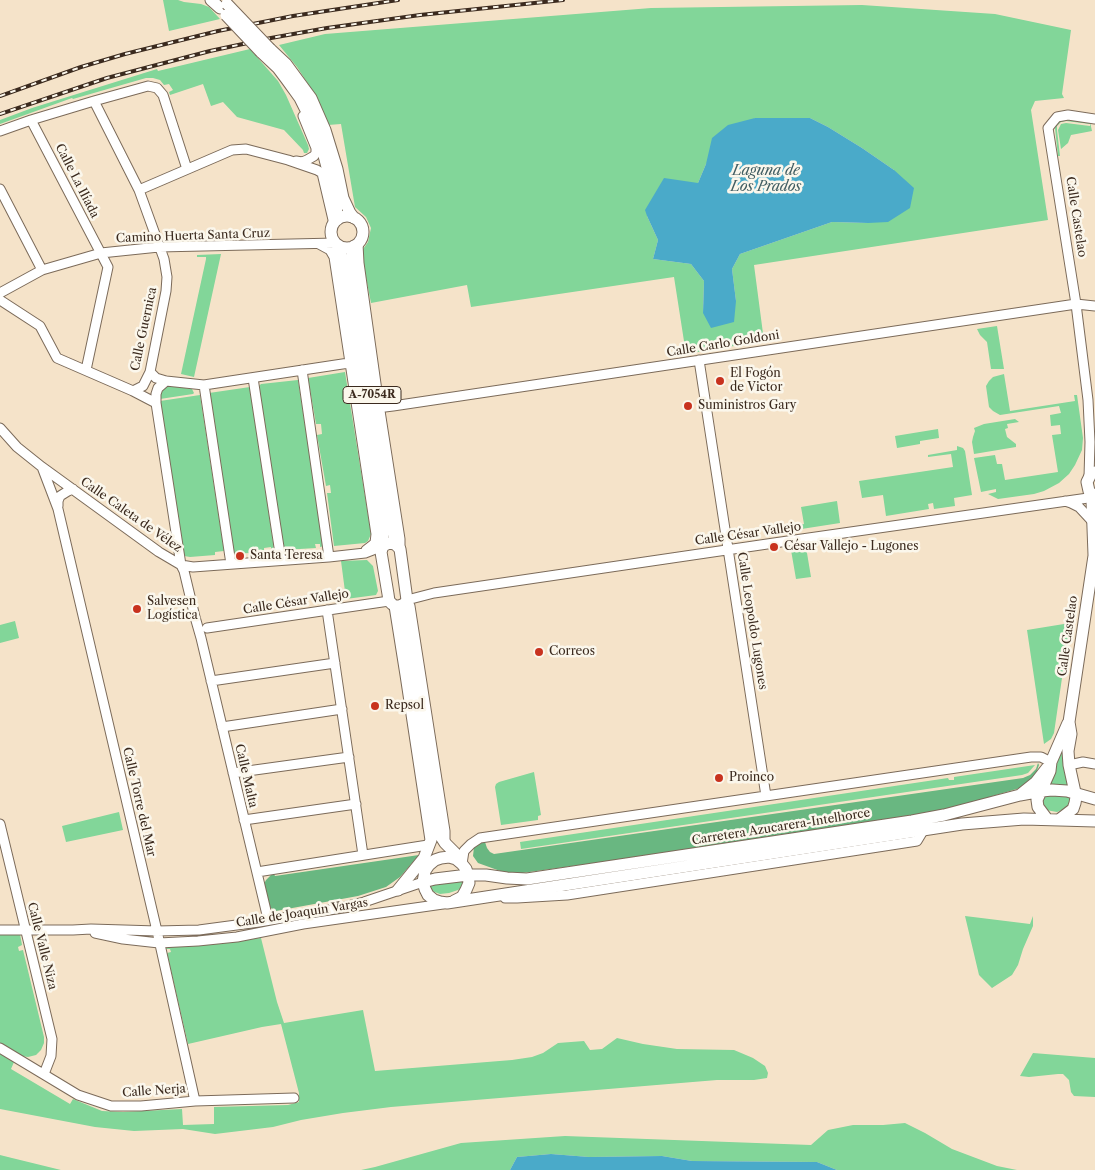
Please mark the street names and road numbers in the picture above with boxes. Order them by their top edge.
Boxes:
street label: Calle La Ilíada [52,141,102,221]
street label: Calle Castelao [1063,176,1089,258]
street label: Camino Huerta Santa Cruz [116,226,270,246]
street label: Calle Guernica [128,286,160,372]
street label: Calle Carlo Goldoni [666,328,780,360]
road number: A-7054R [343,386,401,404]
street label: Calle Caleta de Vélez [78,475,184,555]
street label: Calle César Vallejo [694,519,802,549]
street label: Calle Leopoldo Lugones [734,551,770,691]
street label: Calle César Vallejo [242,587,350,617]
street label: Calle Castelao [1055,595,1081,677]
street label: Calle Malta [232,743,260,809]
street label: Calle Torre del Mar [119,746,159,858]
street label: Carretera Azucarera-Intelhorce [691,806,871,848]
street label: Calle de Joaquín Vargas [235,895,369,931]
street label: Calle Valle Niza [24,901,60,991]
street label: Calle Nerja [122,1082,186,1100]

